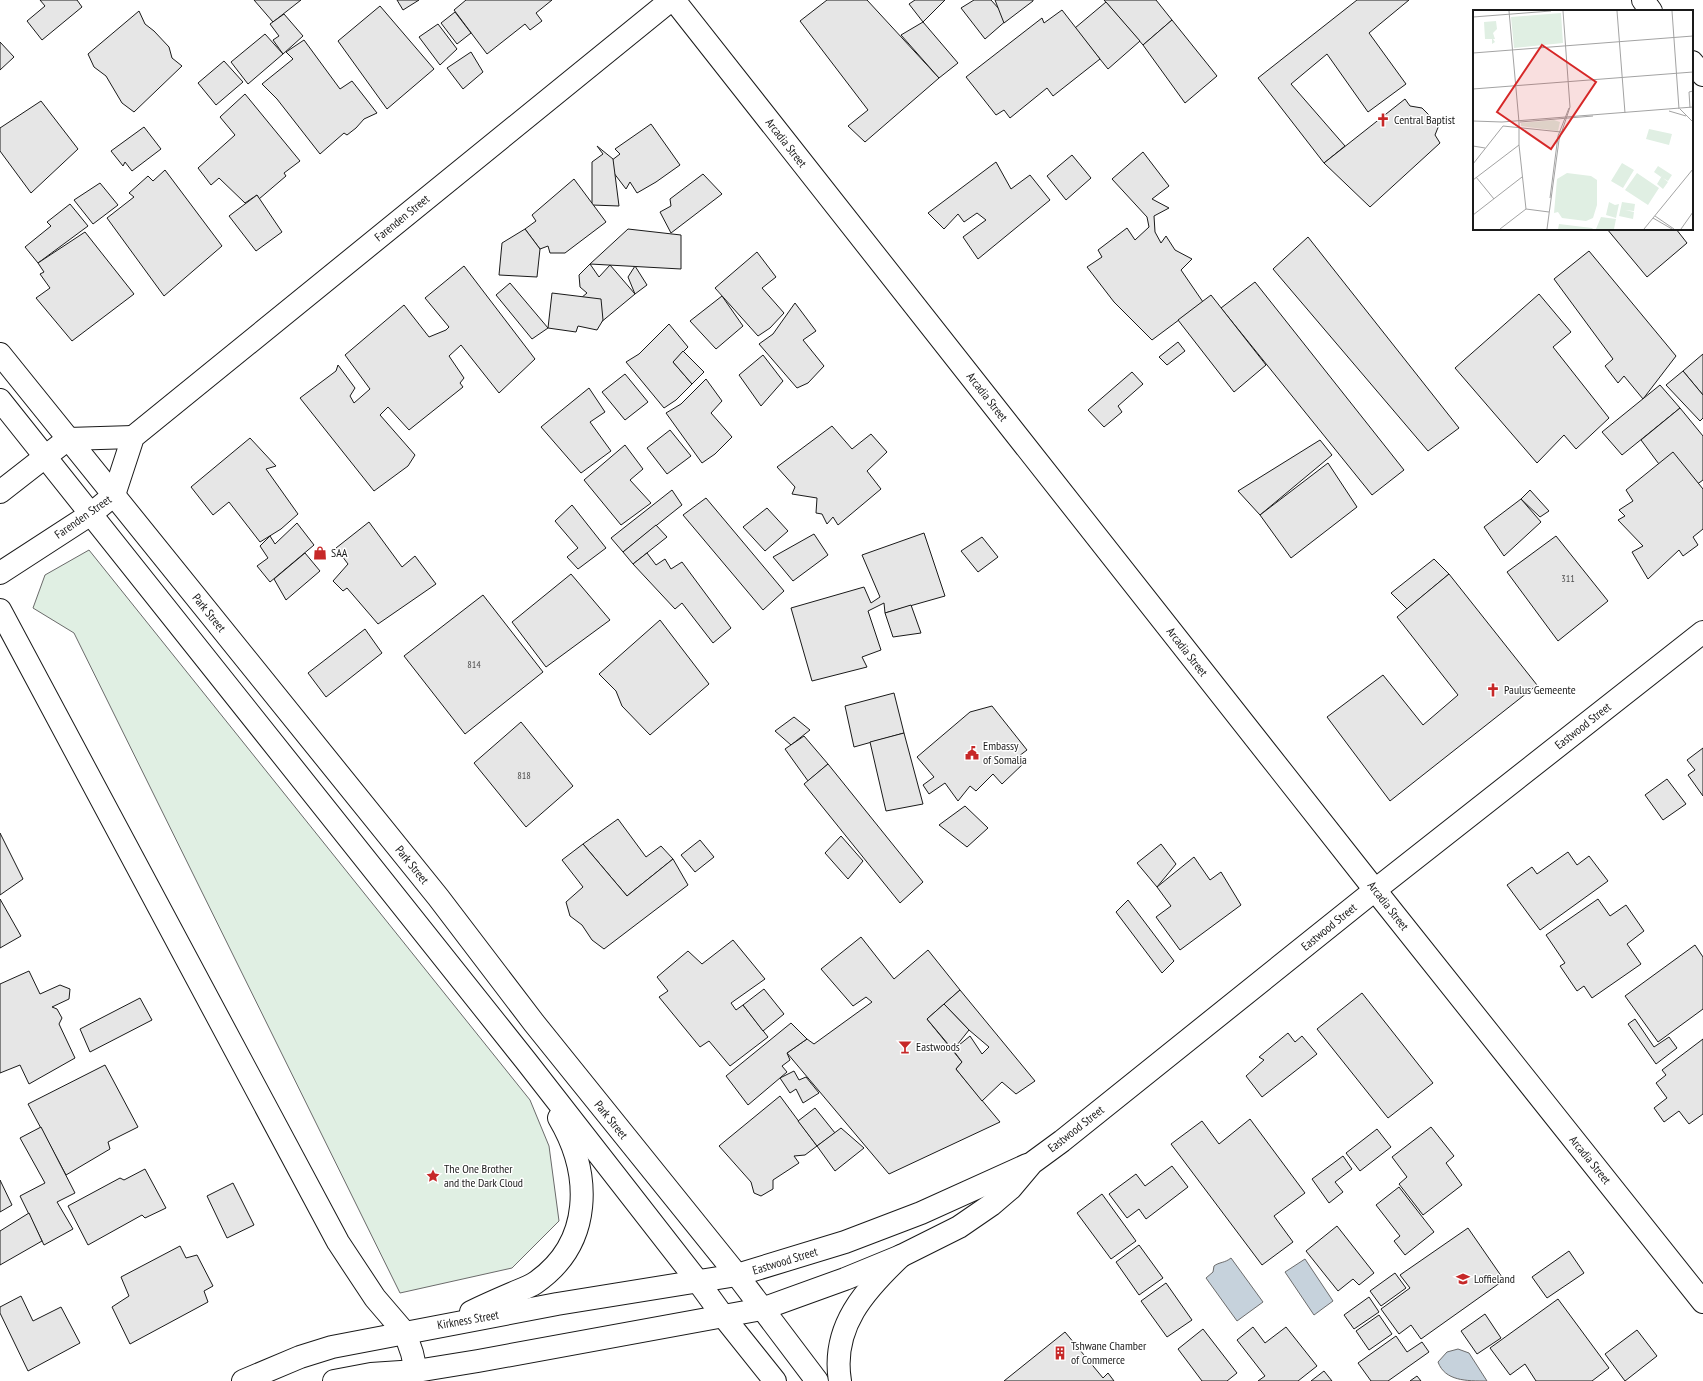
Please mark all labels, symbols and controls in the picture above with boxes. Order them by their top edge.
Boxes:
inset map [1473,10,1693,230]
church icon: Central Baptist [1375,112,1391,128]
place label: Central Baptist [1394,112,1456,127]
street label: Arcadia Street [763,115,811,171]
street label: Farenden Street [371,191,433,244]
street label: Arcadia Street [964,369,1012,425]
street label: Farenden Street [51,491,115,542]
shop icon: SAA [312,545,328,561]
place label: SAA [331,545,348,560]
house number: 311 [1561,572,1575,585]
street label: Park Street [189,591,230,635]
street label: Arcadia Street [1164,624,1212,680]
house number: 814 [467,658,481,671]
church icon: Paulus Gemeente [1485,682,1501,698]
place label: Paulus Gemeente [1504,682,1576,697]
street label: Eastwood Street [1552,699,1614,752]
place label: Embassy of Somalia [983,738,1027,767]
public building icon: Embassy of Somalia [964,745,980,761]
house number: 818 [517,769,531,782]
street label: Park Street [392,843,433,887]
street label: Arcadia Street [1365,878,1413,934]
street label: Eastwood Street [1298,899,1360,954]
bar icon: Eastwoods [897,1039,913,1055]
place label: Eastwoods [916,1039,960,1054]
street label: Park Street [591,1098,632,1142]
street label: Eastwood Street [1045,1102,1107,1155]
street label: Arcadia Street [1566,1132,1615,1187]
place label: The One Brother and the Dark Cloud [444,1161,523,1190]
place icon: The One Brother and the Dark Cloud [425,1168,441,1184]
street label: Eastwood Street [751,1243,820,1278]
school or university icon: Loffieland [1455,1271,1471,1287]
place label: Loffieland [1474,1271,1515,1286]
street label: Kirkness Street [436,1307,501,1332]
place label: Tshwane Chamber of Commerce [1071,1338,1147,1367]
building icon: Tshwane Chamber of Commerce [1052,1345,1068,1361]

